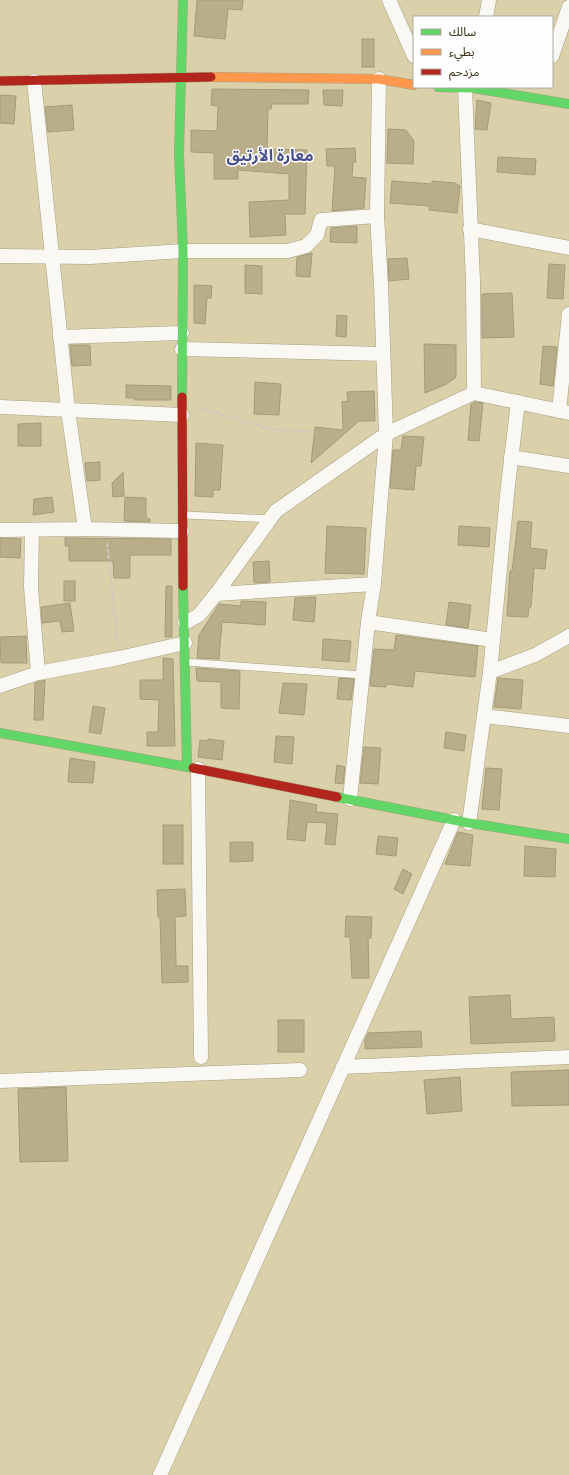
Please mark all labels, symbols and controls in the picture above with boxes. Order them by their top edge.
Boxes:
legend [413,16,553,88]
text: سالك [449,24,476,39]
text: بطيء [449,44,475,62]
text: مزدحم [449,64,479,81]
district label: معارة الأرتيق [227,145,313,166]

